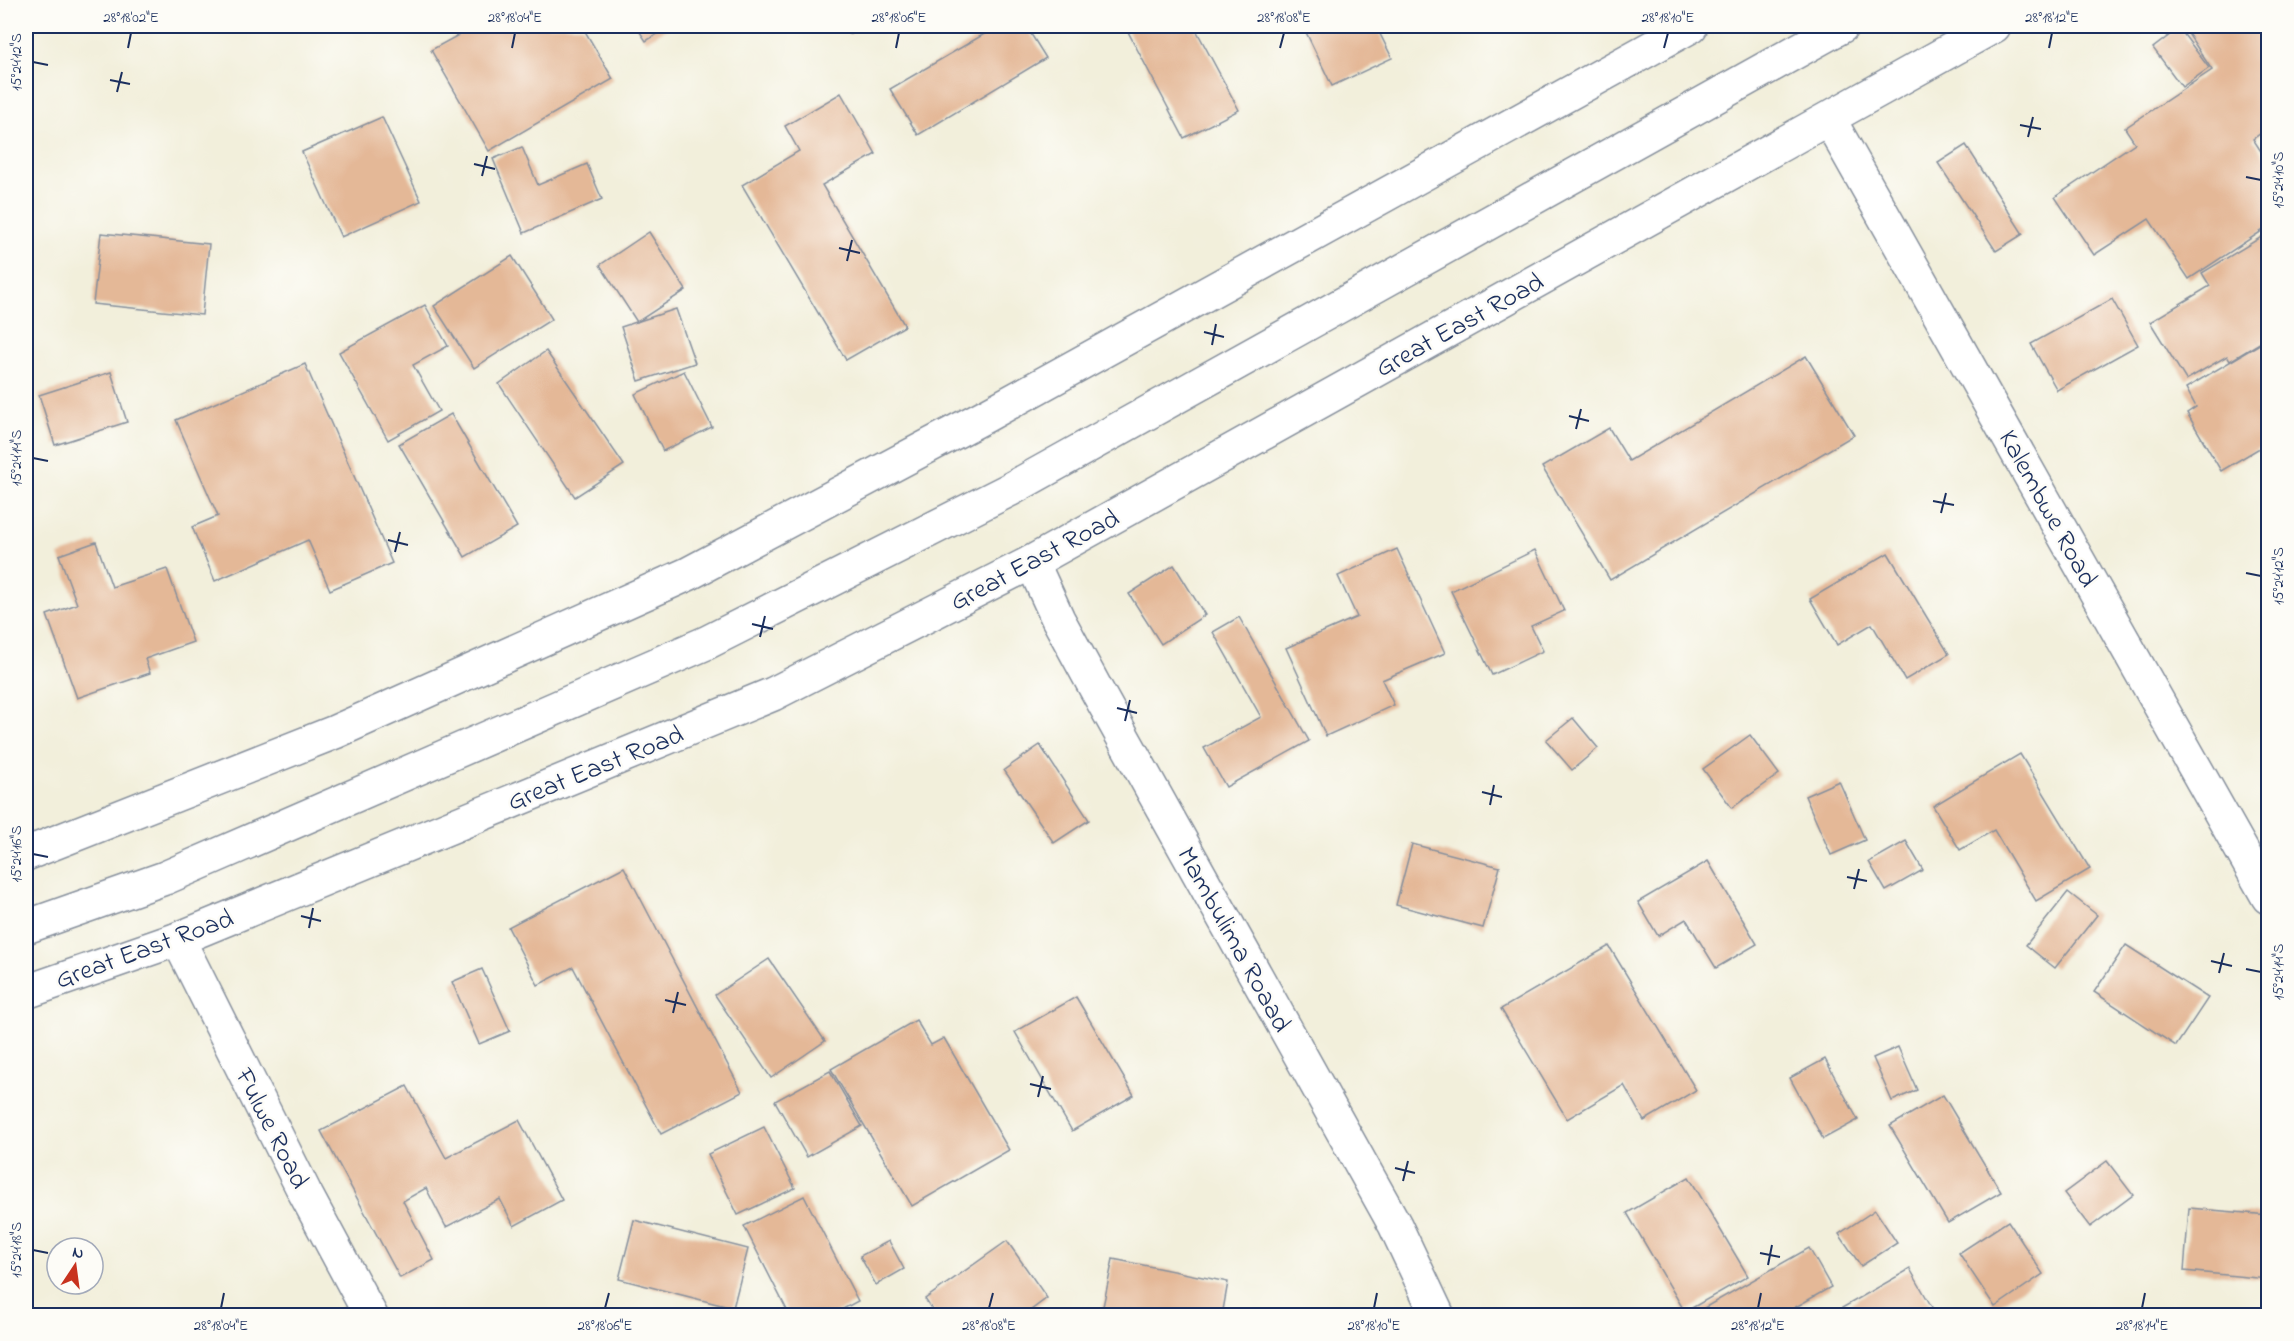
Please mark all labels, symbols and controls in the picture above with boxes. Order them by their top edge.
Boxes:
text: 28°18'02"E [103,7,159,29]
text: 28°18'04"E [488,7,542,29]
text: 28°18'06"E [872,7,926,29]
text: 28°18'08"E [1257,7,1311,29]
text: 28°18'10"E [1642,7,1694,29]
text: 28°18'12"E [2025,7,2079,29]
text: 15°24'12"S [6,33,28,91]
text: 15°24'10"S [2268,151,2290,208]
street label: Great East Road [1369,264,1551,389]
street label: Kalembwe Road [1987,423,2106,595]
text: 15°24'14"S [6,429,28,486]
street label: Great East Road [943,500,1127,622]
text: 15°24'12"S [2268,547,2290,605]
street label: Great East Road [502,716,690,822]
text: 15°24'16"S [6,825,28,883]
street label: Mambulima Roaad [1166,840,1300,1040]
street label: Great East Road [50,900,239,1001]
text: 15°24'14"S [2268,943,2290,1000]
street label: Fulwe Road [223,1061,318,1196]
text: 15°24'18"S [6,1222,28,1278]
north arrow [45,1236,105,1296]
text: N [70,1240,86,1266]
text: 28°18'04"E [194,1315,248,1337]
text: 28°18'06"E [578,1315,632,1337]
text: 28°18'08"E [962,1315,1016,1337]
text: 28°18'10"E [1348,1315,1400,1337]
text: 28°18'12"E [1731,1315,1785,1337]
text: 28°18'14"E [2116,1315,2168,1337]

